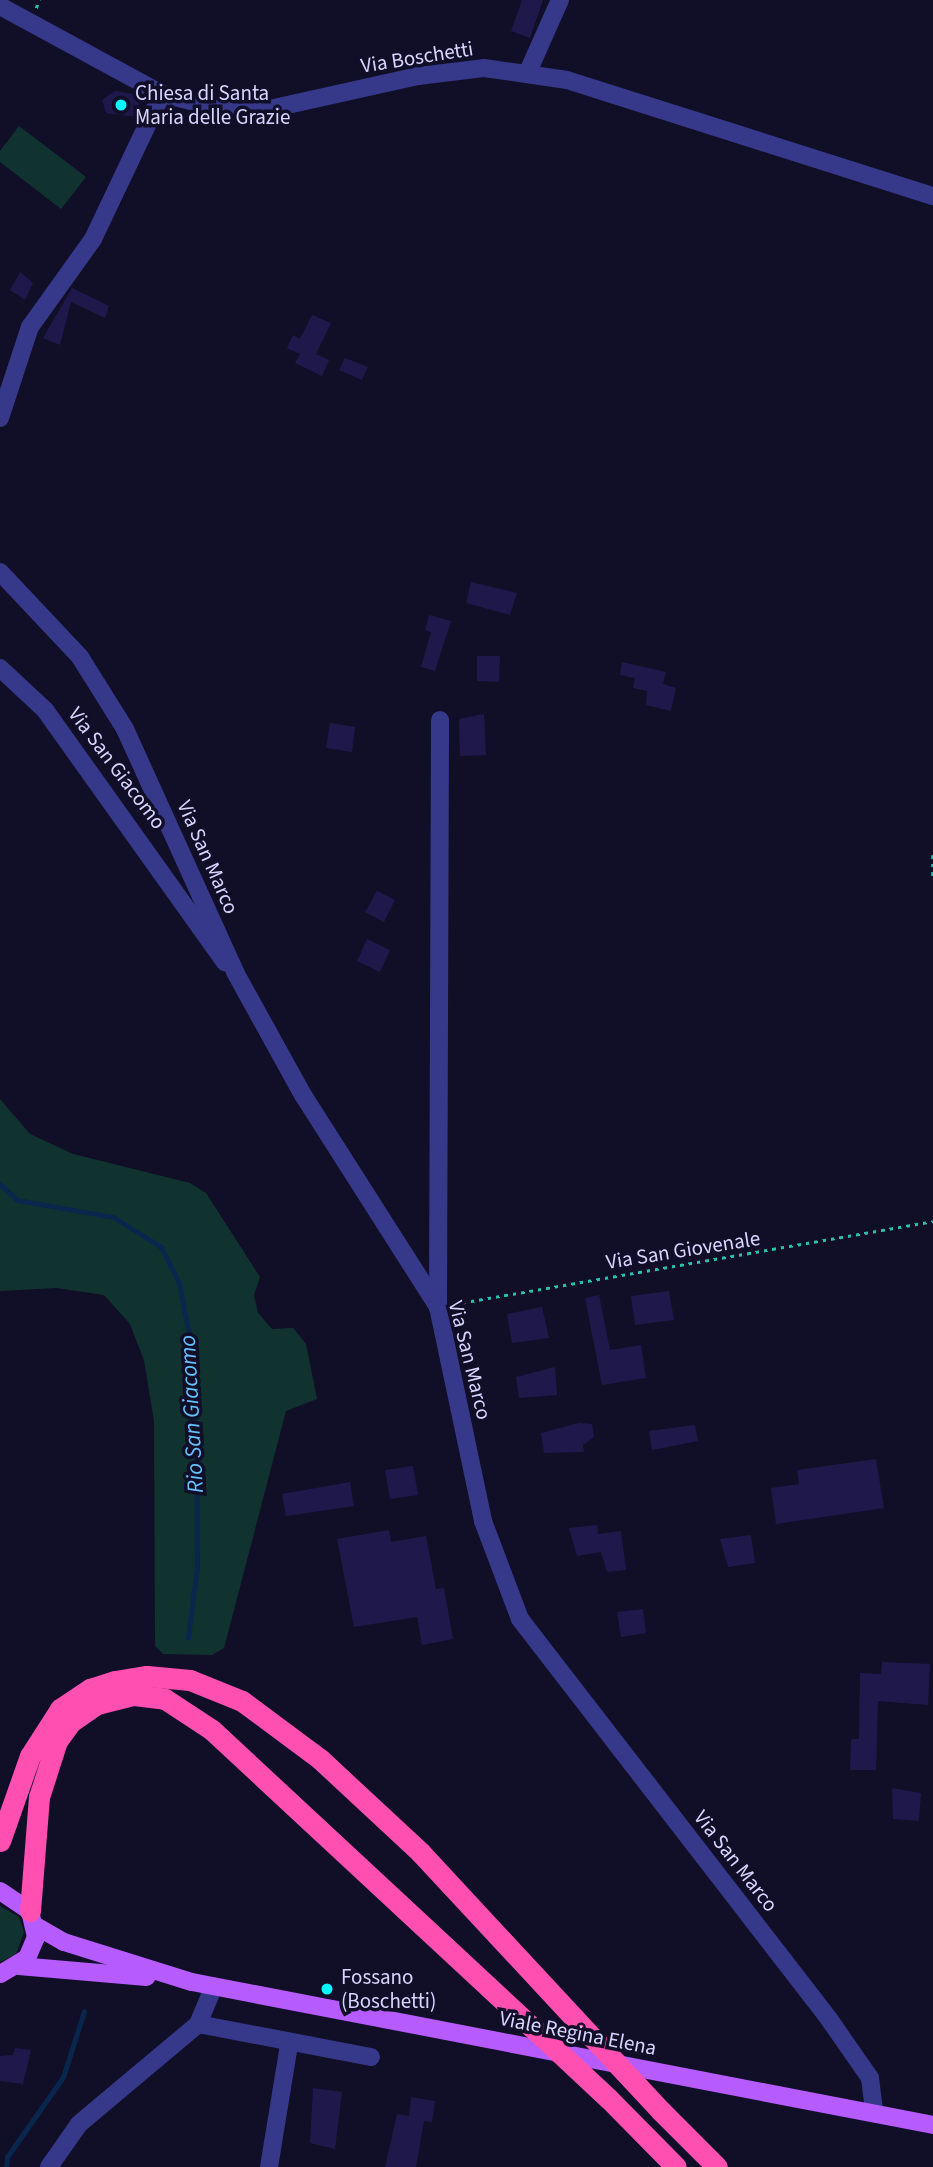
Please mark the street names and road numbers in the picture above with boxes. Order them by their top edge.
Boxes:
street label: Via Boschetti [359,36,475,78]
street label: Via San Giacomo [63,702,171,834]
street label: Via San Marco [172,796,244,918]
street label: Via San Giovenale [604,1225,762,1275]
street label: Via San Marco [443,1298,497,1422]
street label: Via San Marco [689,1805,783,1917]
street label: Viale Regina Elena [497,2005,659,2061]

